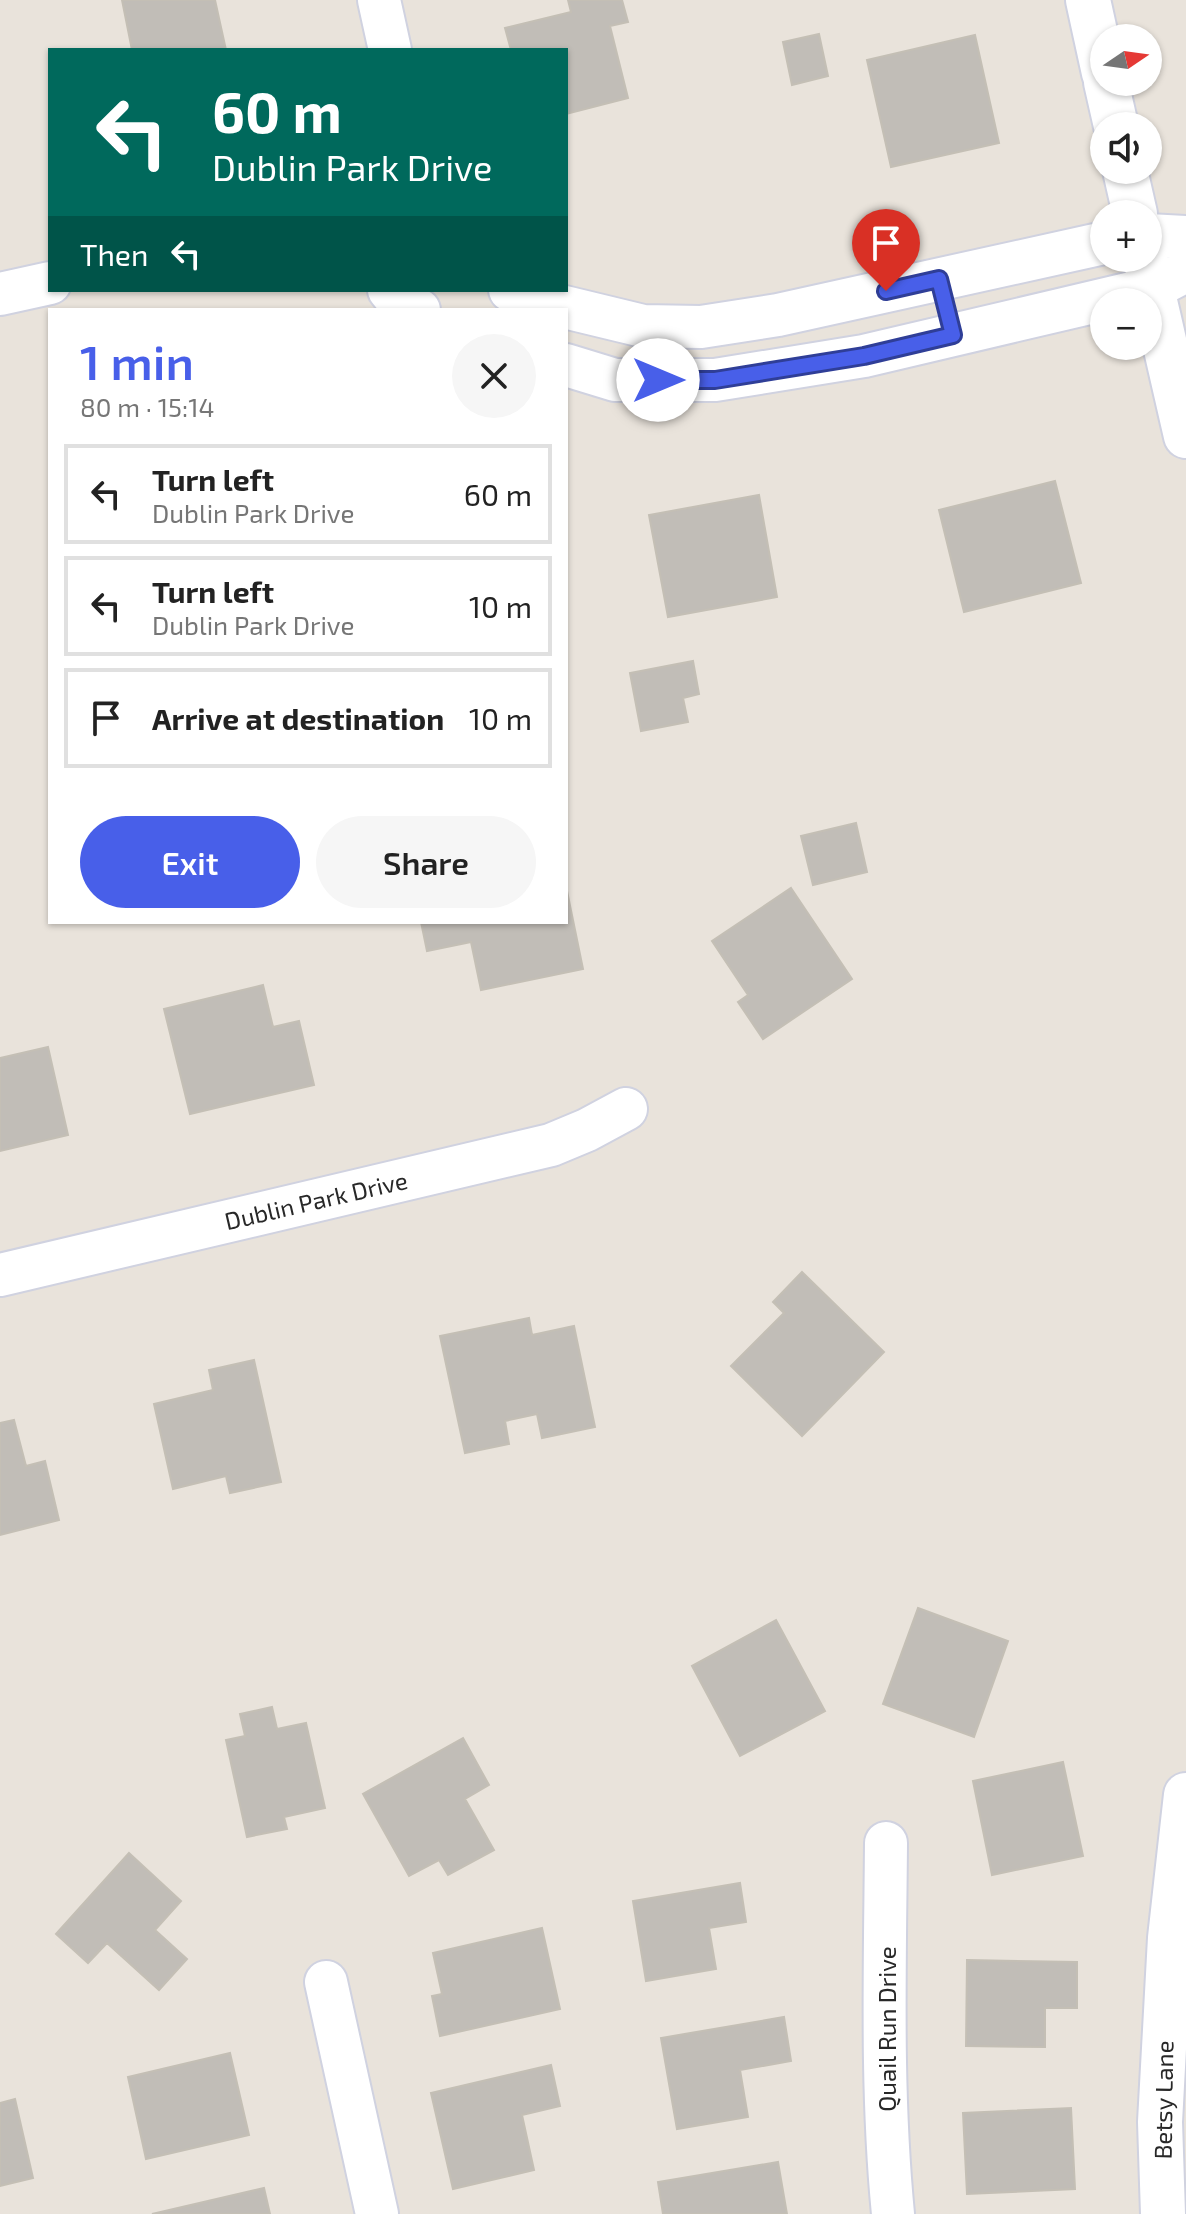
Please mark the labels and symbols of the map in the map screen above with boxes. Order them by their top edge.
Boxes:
north arrow [1090,24,1162,96]
pin [852,209,920,291]
position arrow [616,338,700,422]
street label: Dublin Park Drive [222,1165,410,1235]
street label: Quail Run Drive [872,1946,901,2112]
street label: Betsy Lane [1147,2040,1179,2160]

